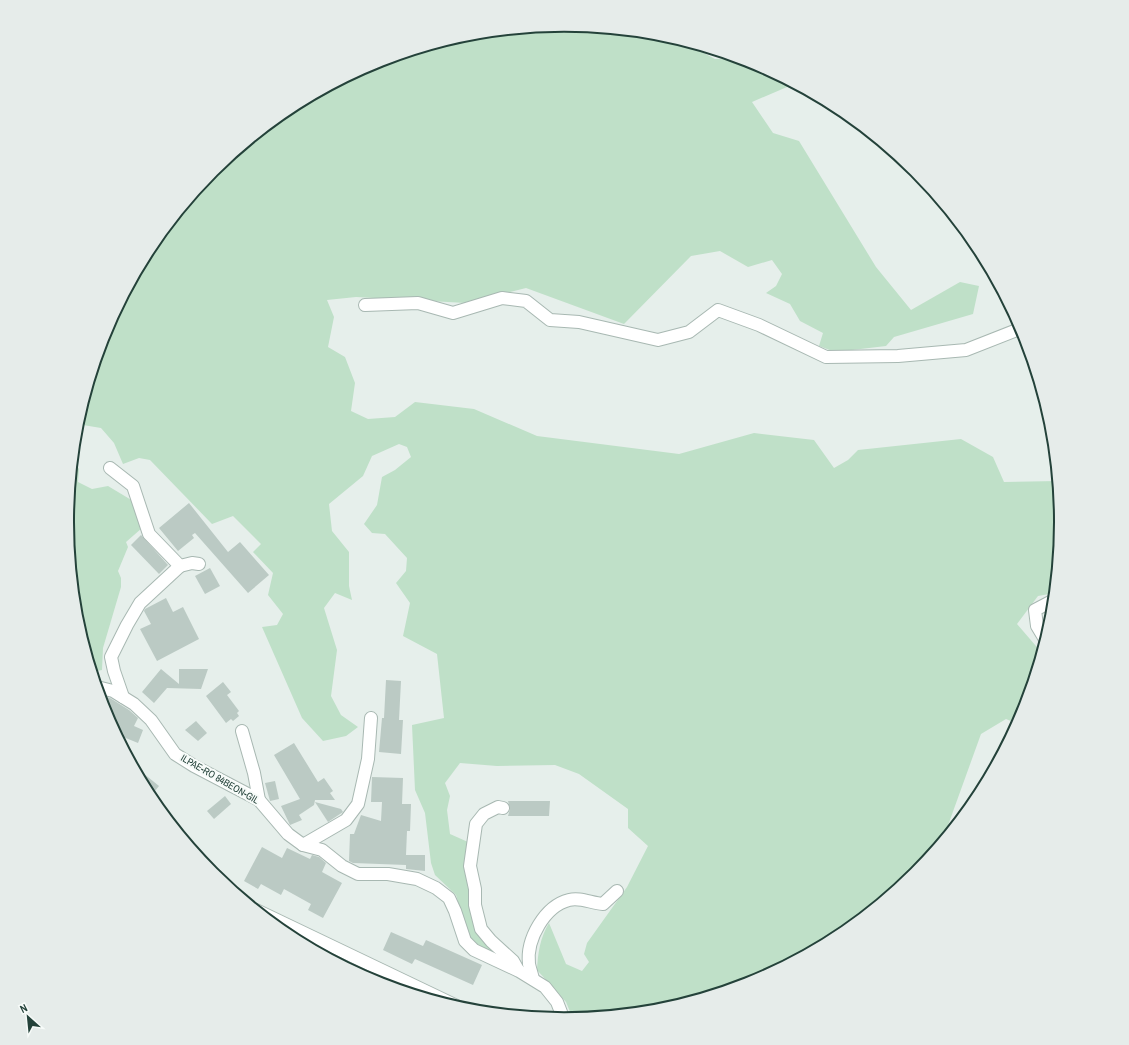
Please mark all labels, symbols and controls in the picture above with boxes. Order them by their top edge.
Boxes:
street label: ILPAE-RO 84BEON-GIL [179,751,262,807]
north arrow [8,997,48,1037]
text: N [17,1000,30,1016]

